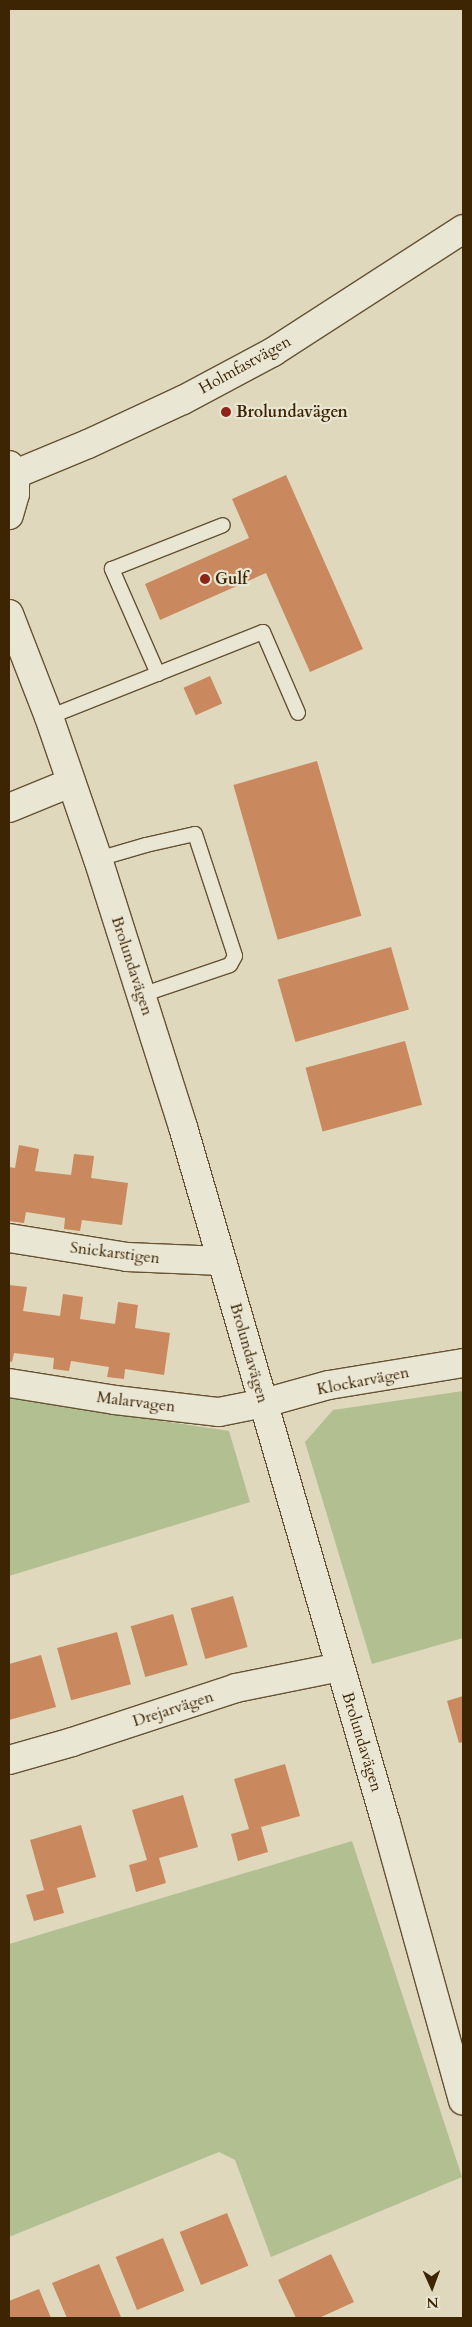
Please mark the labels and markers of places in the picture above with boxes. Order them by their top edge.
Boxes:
place label: Brolundavägen [236,402,348,422]
marker: Brolundavägen [220,406,232,418]
place label: Gulf [215,569,248,589]
marker: Gulf [199,573,211,585]

